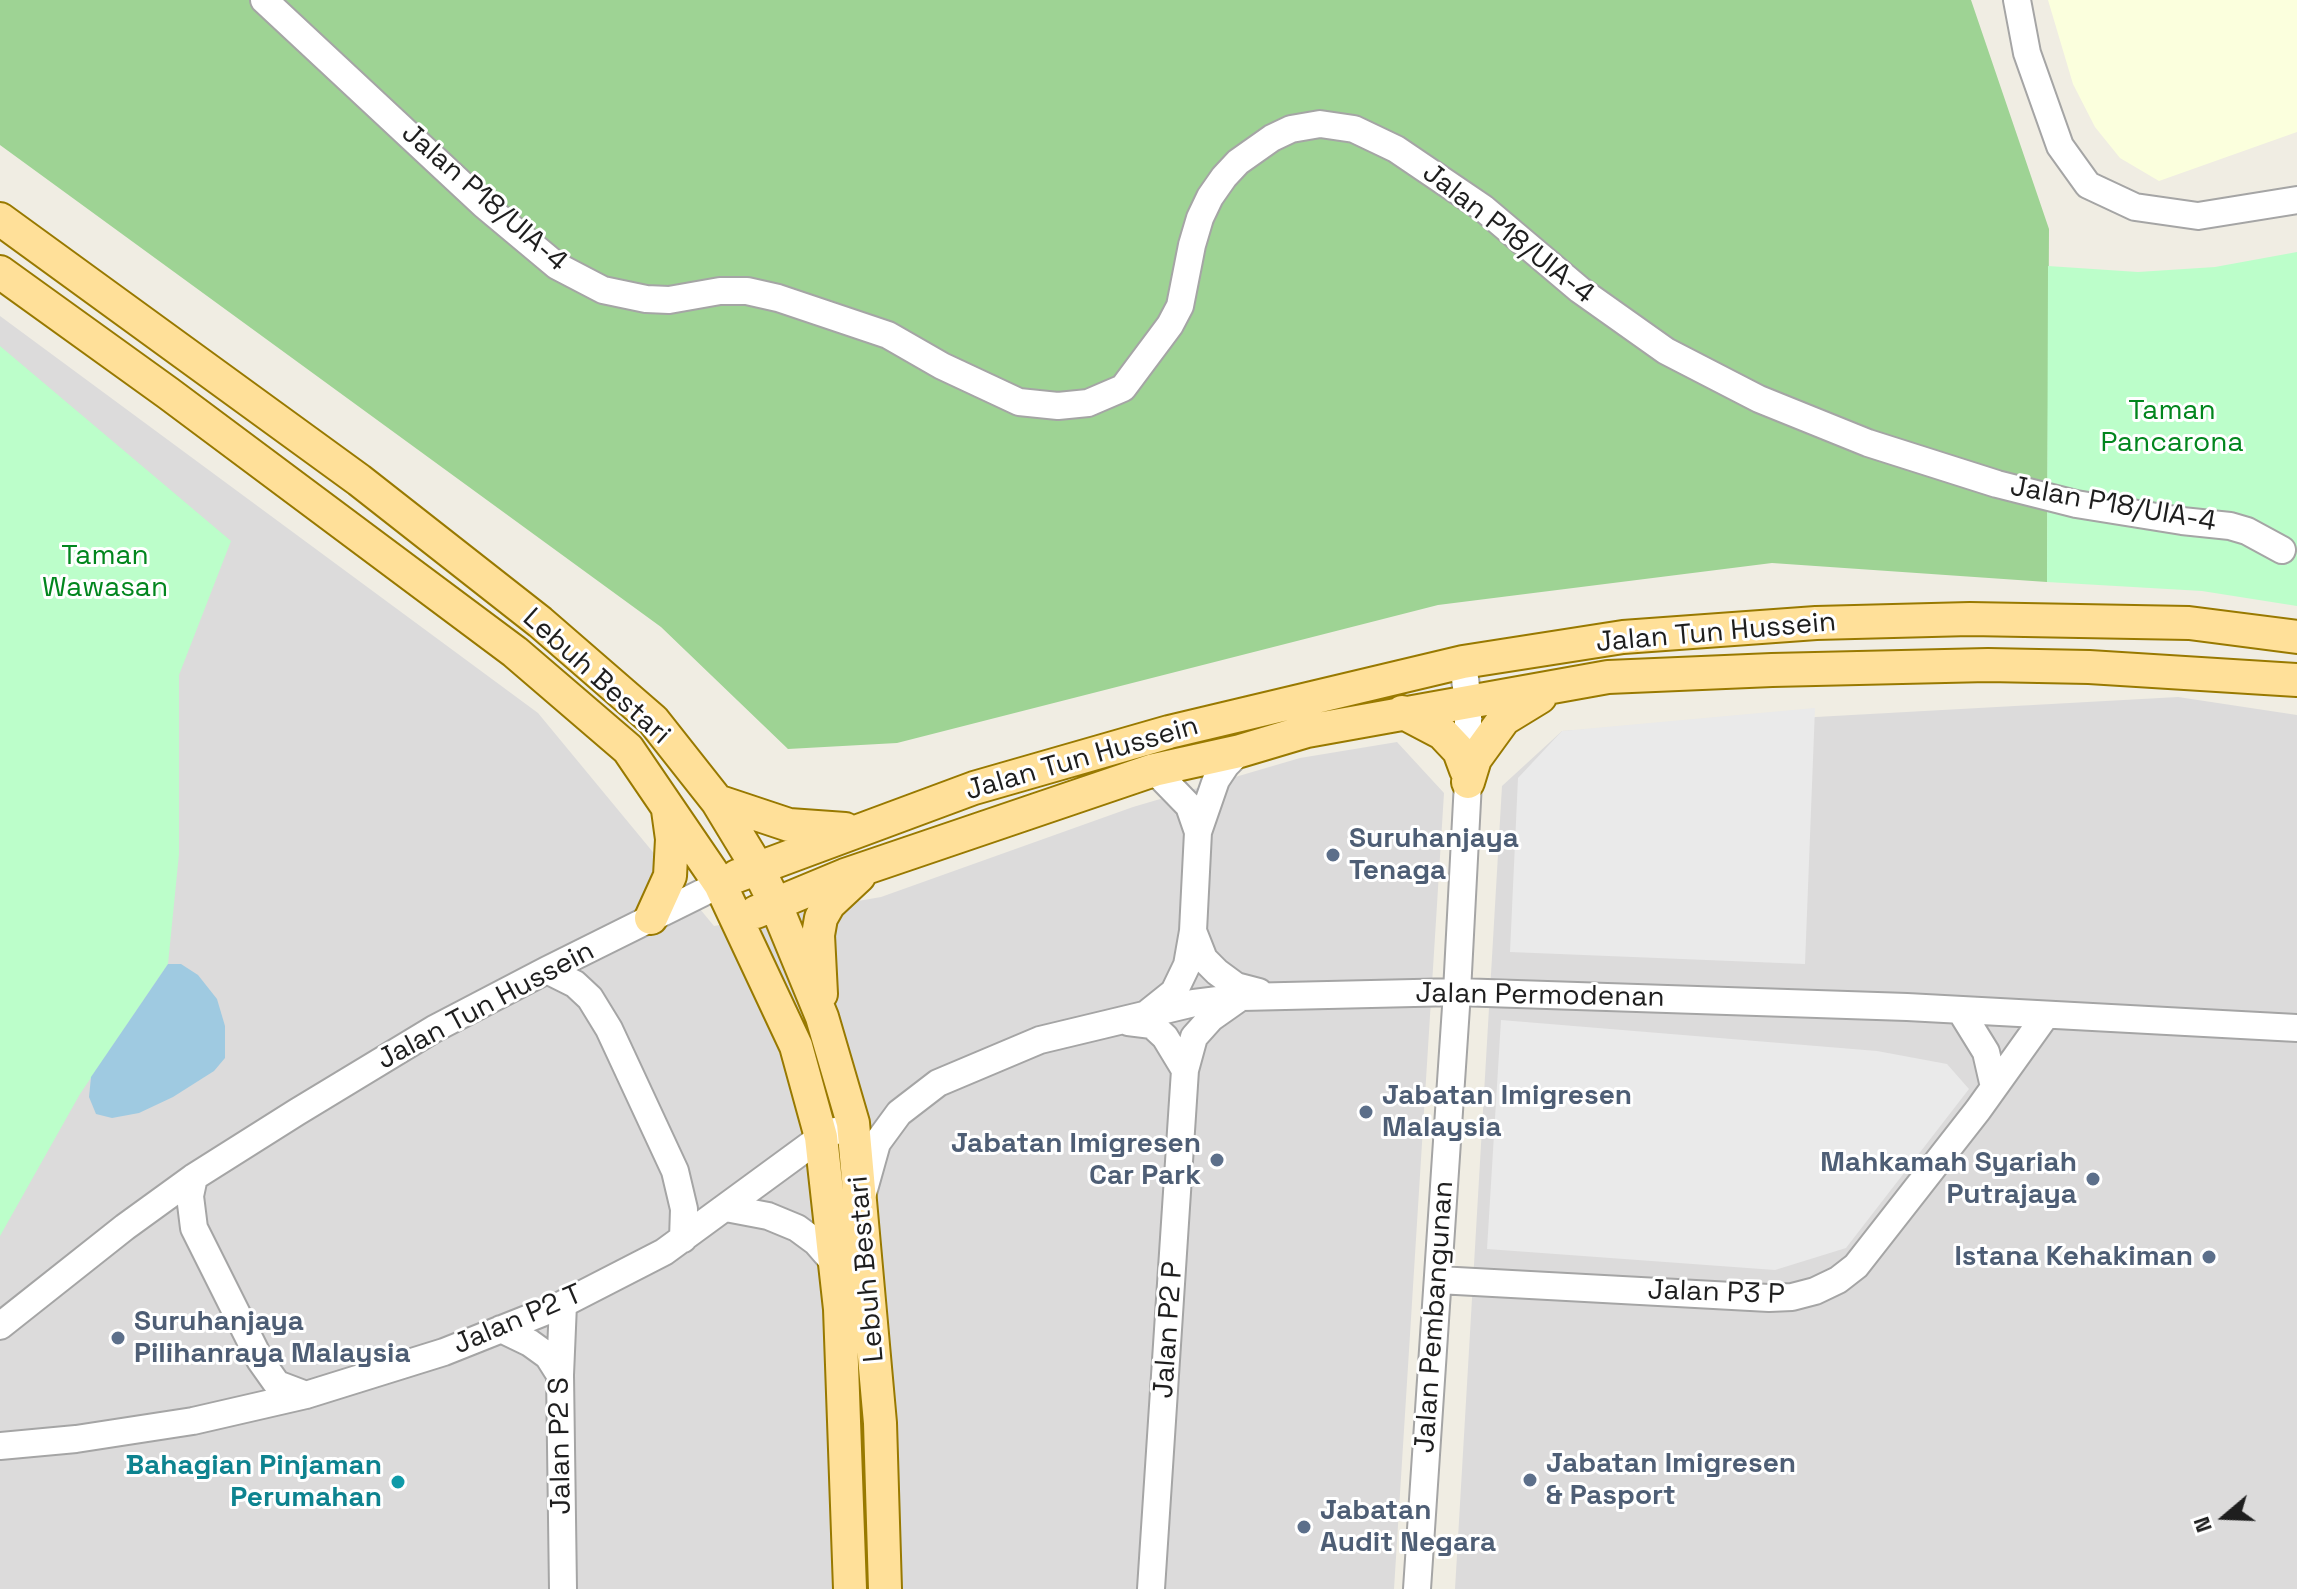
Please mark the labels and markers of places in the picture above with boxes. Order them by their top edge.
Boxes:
place label: Suruhanjaya Tenaga [1349,822,1519,888]
marker: Suruhanjaya Tenaga [1324,846,1342,864]
place label: Jabatan Imigresen Malaysia [1382,1079,1632,1145]
marker: Jabatan Imigresen Malaysia [1357,1103,1375,1121]
place label: Jabatan Imigresen Car Park [951,1127,1201,1193]
place label: Mahkamah Syariah Putrajaya [1820,1146,2077,1212]
marker: Jabatan Imigresen Car Park [1208,1151,1226,1169]
marker: Mahkamah Syariah Putrajaya [2084,1170,2102,1188]
place label: Istana Kehakiman [1954,1240,2193,1274]
marker: Istana Kehakiman [2200,1248,2218,1266]
place label: Suruhanjaya Pilihanraya Malaysia [134,1305,411,1371]
marker: Suruhanjaya Pilihanraya Malaysia [109,1329,127,1347]
place label: Jabatan Imigresen & Pasport [1546,1447,1796,1513]
place label: Bahagian Pinjaman Perumahan [126,1449,382,1515]
marker: Jabatan Imigresen & Pasport [1521,1471,1539,1489]
marker: Bahagian Pinjaman Perumahan [389,1473,407,1491]
place label: Jabatan Audit Negara [1320,1494,1496,1560]
marker: Jabatan Audit Negara [1295,1518,1313,1536]

